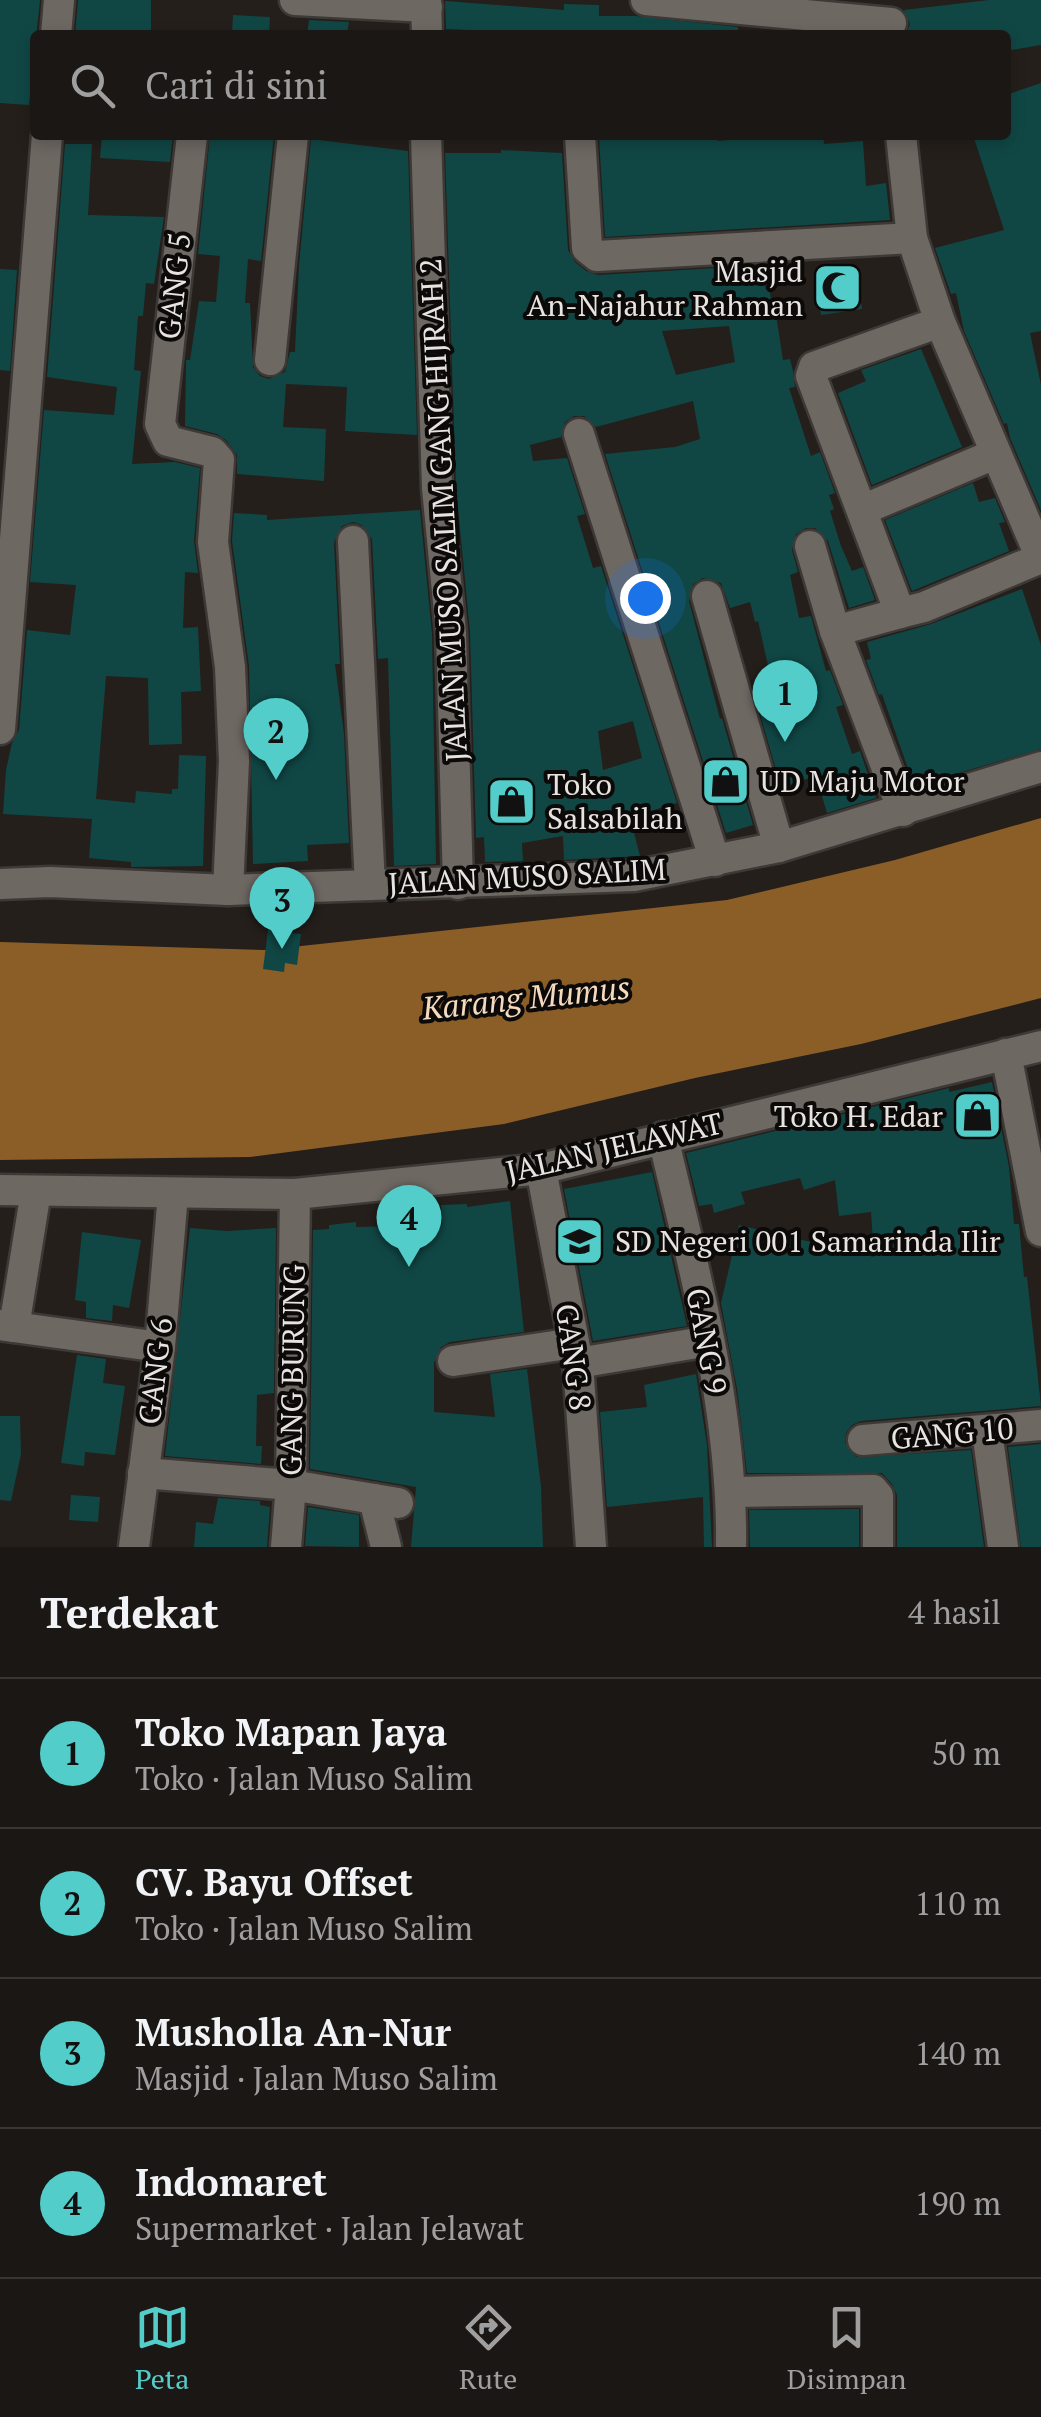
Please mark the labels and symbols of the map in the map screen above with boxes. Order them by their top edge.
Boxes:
street label: GANG 5 [149,231,199,341]
place label: Masjid An-Najahur Rahman [527,251,803,325]
street label: JALAN MUSO SALIM GANG HIJRAH 2 [410,257,476,763]
mosque icon: Masjid An-Najahur Rahman [812,262,864,314]
your location [620,573,671,624]
pin: 1 [752,660,818,742]
pin: 2 [244,698,308,780]
shop icon: UD Maju Motor [699,755,751,807]
place label: UD Maju Motor [760,761,965,801]
place label: Toko Salsabilah [547,764,683,838]
shop icon: Toko Salsabilah [486,775,538,827]
street label: JALAN MUSO SALIM [387,849,667,903]
pin: 3 [250,866,314,949]
water label: Karang Mumus [419,965,632,1029]
shop icon: Toko H. Edar [952,1090,1004,1142]
place label: Toko H. Edar [774,1096,943,1136]
street label: JALAN JELAWAT [502,1103,726,1191]
pin: 4 [376,1184,442,1267]
school or university icon: SD Negeri 001 Samarinda Ilir [554,1215,606,1267]
place label: SD Negeri 001 Samarinda Ilir [615,1221,1001,1261]
street label: GANG BURUNG [270,1264,314,1476]
street label: GANG 9 [677,1285,737,1397]
street label: GANG 8 [547,1301,601,1413]
street label: GANG 6 [129,1315,181,1427]
street label: GANG 10 [889,1408,1015,1458]

